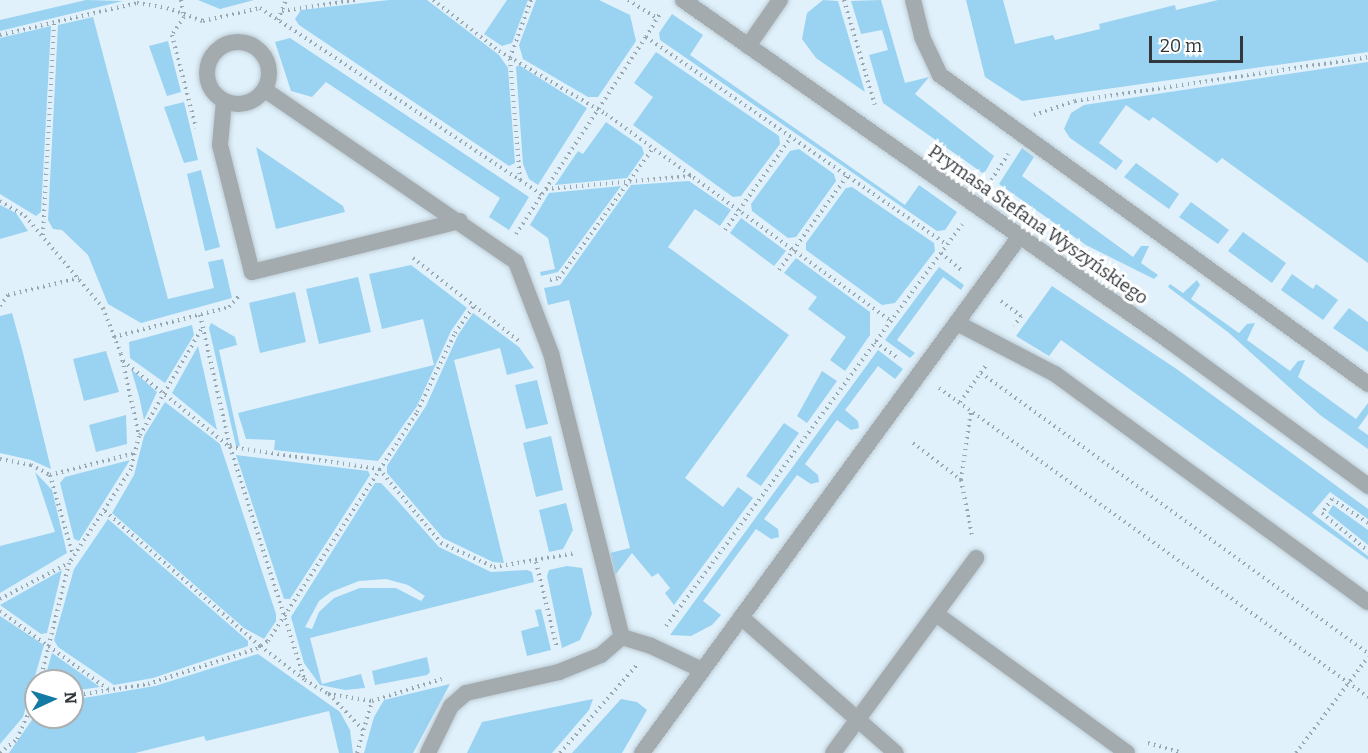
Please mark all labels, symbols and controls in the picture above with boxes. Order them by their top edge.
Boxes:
scale bar [1152,24,1246,62]
text: 20 m [1160,35,1202,57]
street label: Prymasa Stefana Wyszyńskiego [924,141,1152,309]
north arrow [24,669,84,729]
text: N [61,691,80,705]

